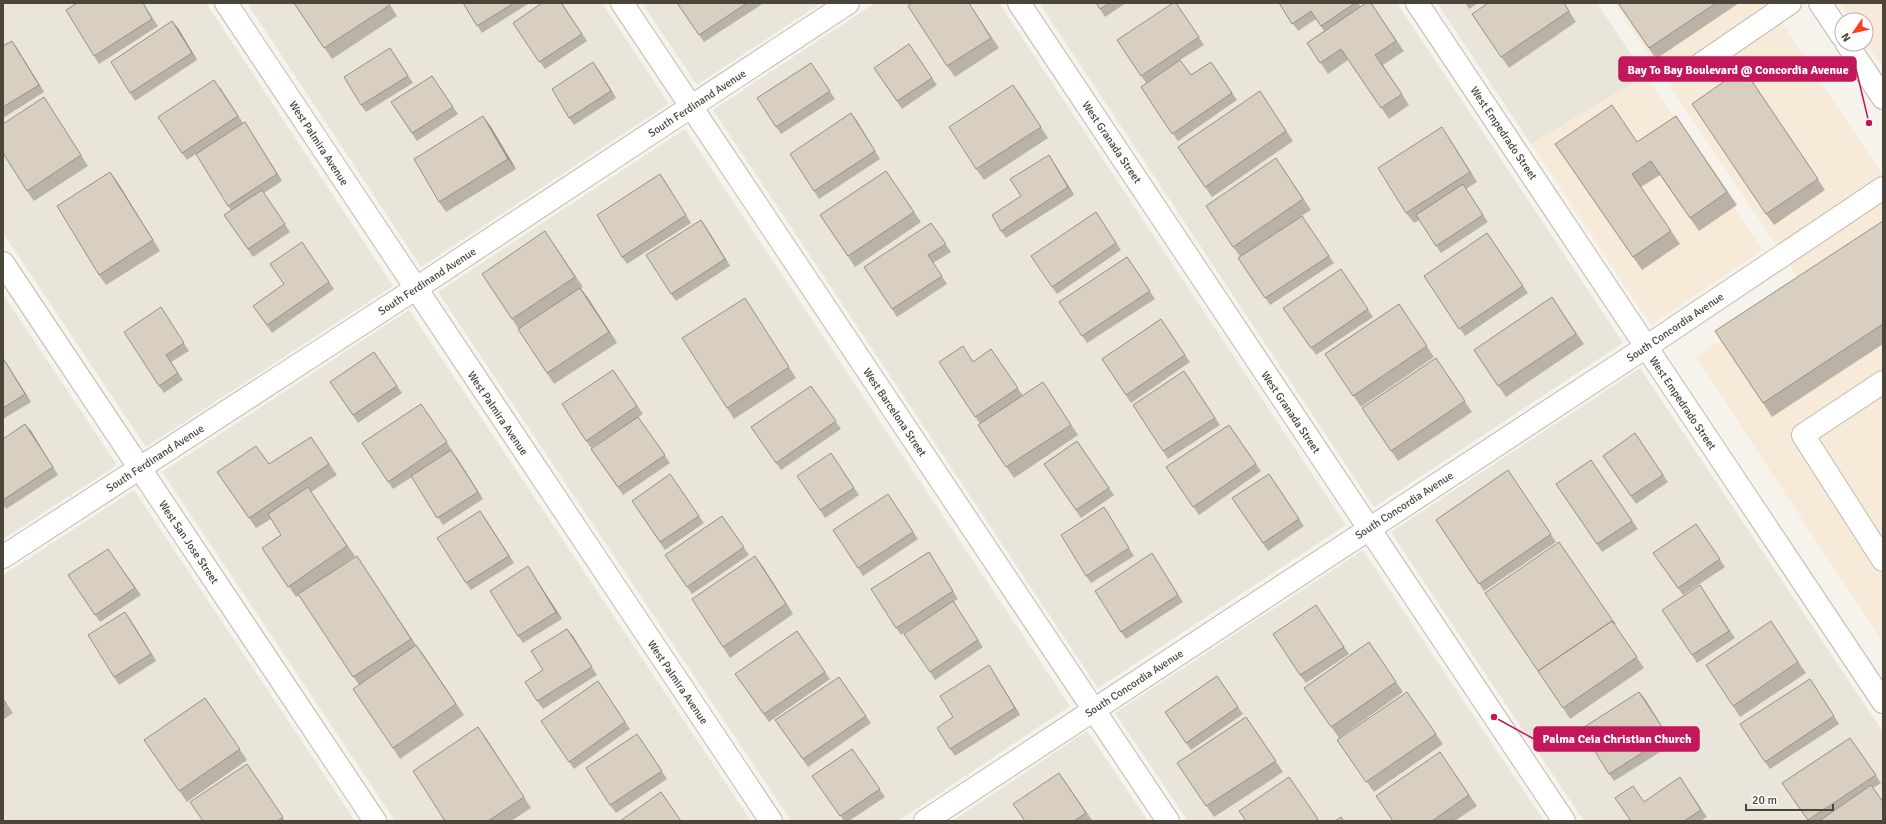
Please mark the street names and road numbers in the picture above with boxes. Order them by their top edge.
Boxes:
street label: South Ferdinand Avenue [646,67,749,140]
street label: West Empedrado Street [1467,84,1540,183]
street label: West Palmira Avenue [286,98,351,188]
street label: West Granada Street [1079,99,1144,186]
street label: South Ferdinand Avenue [376,245,479,318]
street label: South Concordia Avenue [1624,290,1726,365]
street label: West Empedrado Street [1646,354,1719,453]
street label: West Barcelona Street [860,366,929,459]
street label: West Palmira Avenue [465,369,530,458]
street label: West Granada Street [1258,369,1323,456]
street label: South Ferdinand Avenue [104,422,207,495]
street label: South Concordia Avenue [1353,469,1456,542]
street label: West San Jose Street [156,498,221,587]
street label: West Palmira Avenue [645,638,710,727]
street label: South Concordia Avenue [1083,647,1186,720]

